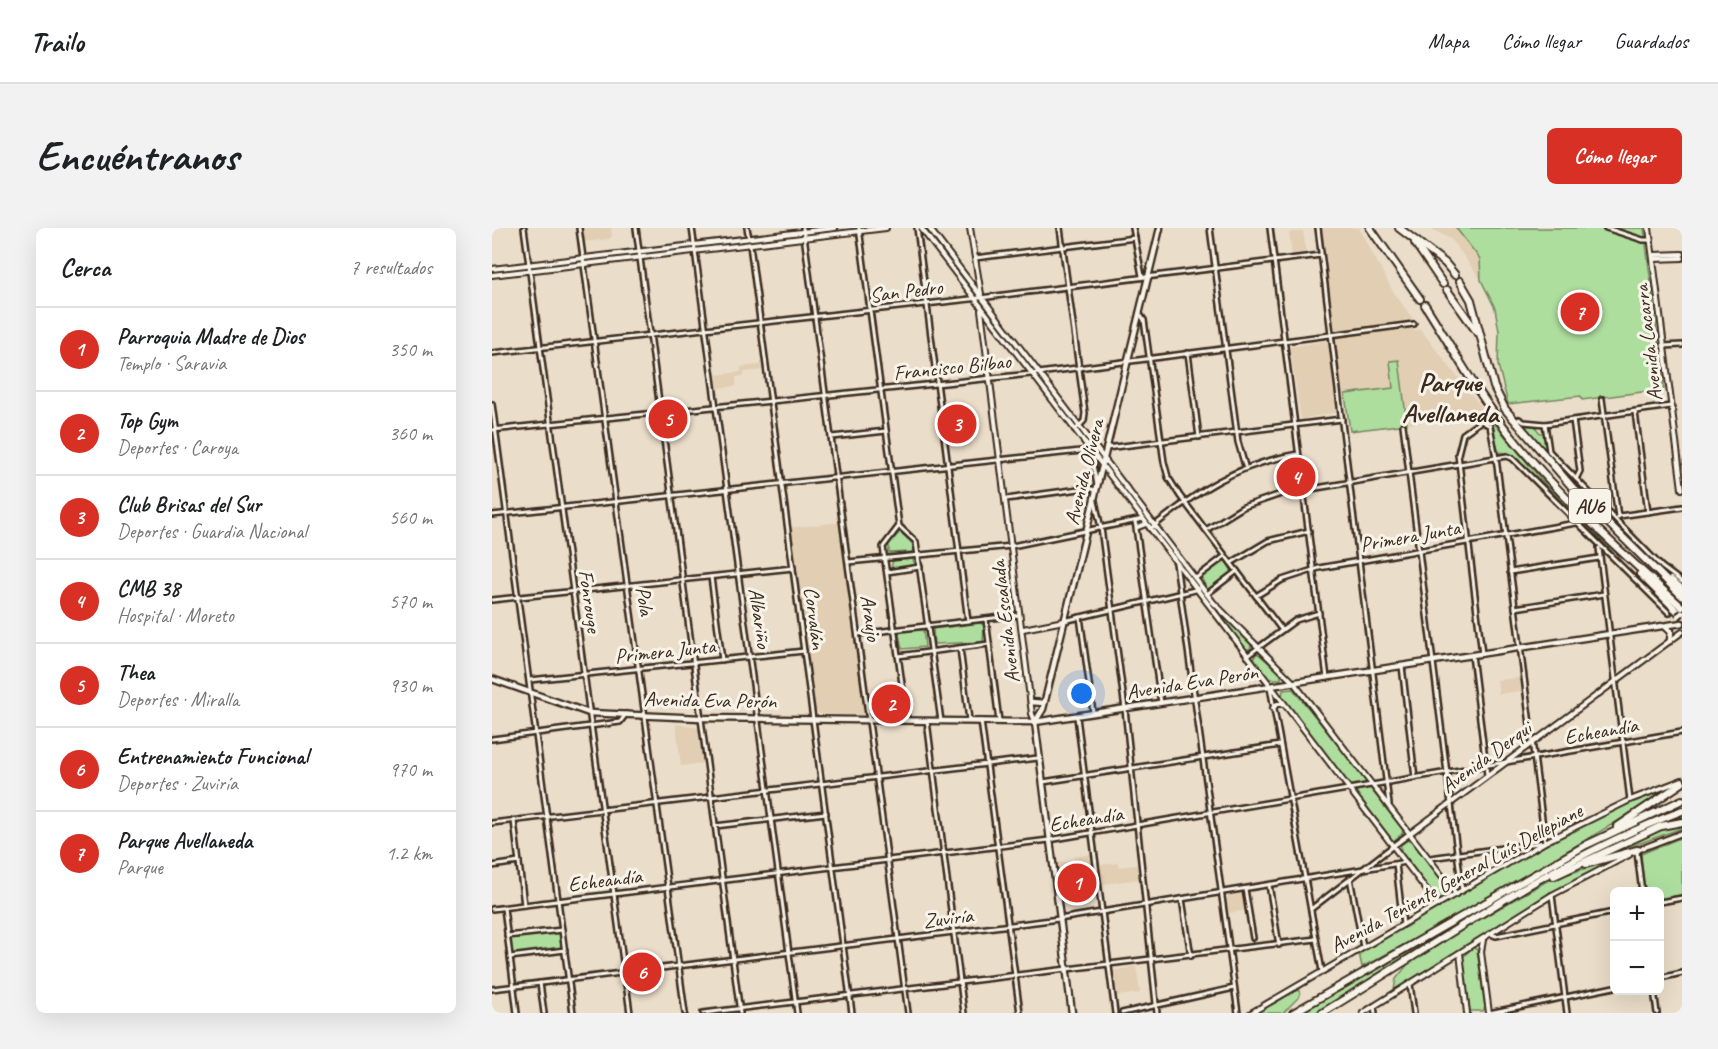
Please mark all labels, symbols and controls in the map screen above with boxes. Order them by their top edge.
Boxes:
text: Trailo [30,24,84,59]
text: Mapa [1428,28,1469,54]
text: Cómo llegar [1502,28,1581,54]
text: Guardados [1614,28,1688,54]
button: Cómo llegar [1547,128,1682,184]
text: Encuéntranos [36,130,238,183]
text: Cerca [60,251,110,284]
text: 7 resultados [350,255,432,280]
street label: San Pedro [868,273,946,308]
street label: Avenida Lacarra [1628,281,1668,403]
pin: 7 [1560,290,1600,334]
text: Parroquia Madre de Dios [117,323,304,351]
text: 1 [75,337,84,362]
text: 350 m [389,337,432,362]
street label: Francisco Bilbao [892,348,1013,386]
text: Templo · Saravia [117,351,226,376]
district label: Parque Avellaneda [1402,365,1500,430]
pin: 5 [648,396,687,441]
pin: 3 [938,402,976,446]
text: Top Gym [117,407,178,435]
street label: Avenida Olivera [1058,414,1110,527]
text: 2 [75,421,84,446]
text: 360 m [389,421,432,446]
text: Deportes · Caroya [117,435,238,460]
pin: 4 [1276,454,1316,500]
road number: AU6 [1569,489,1611,523]
text: Club Brisas del Sur [117,491,261,519]
text: 3 [75,505,84,530]
text: 560 m [389,505,432,530]
street label: Primera Junta [1358,514,1463,558]
text: Deportes · Guardia Nacional [117,519,307,544]
street label: Avenida Escalada [984,557,1025,685]
street label: Fonrouge [573,568,608,636]
text: CMB 38 [117,575,180,603]
street label: Pola [630,585,660,618]
street label: Corvalán [798,585,832,651]
street label: Albariño [743,586,777,651]
text: 4 [75,589,84,614]
text: 570 m [389,589,432,614]
street label: Araujo [855,593,887,644]
text: Hospital · Moreto [117,603,234,628]
street label: Primera Junta [613,633,718,669]
text: Thea [117,659,154,687]
street label: Avenida Eva Perón [1125,659,1260,705]
text: 5 [75,673,84,698]
text: 930 m [389,673,432,698]
your location [1067,679,1096,708]
pin: 2 [872,682,910,726]
street label: Avenida Eva Perón [644,686,777,714]
text: Deportes · Miralla [117,687,239,712]
street label: Echeandía [1562,711,1642,750]
street label: Avenida Derqui [1436,714,1539,799]
text: Entrenamiento Funcional [117,743,309,771]
text: 6 [75,757,84,782]
text: 970 m [389,757,432,782]
text: Deportes · Zuviría [117,771,238,796]
street label: Avenida Teniente General Luís Dellepiane [1325,797,1588,958]
street label: Echeandía [1047,800,1126,838]
text: Parque Avellaneda [117,827,252,855]
text: 7 [75,841,84,866]
text: 1.2 km [386,841,432,866]
text: Parque [117,855,163,880]
pin: 1 [1058,860,1096,906]
street label: Echeandía [567,862,645,897]
map controls [1610,887,1664,995]
button: + [1610,887,1664,941]
street label: Zuviría [922,902,976,934]
button: − [1610,941,1664,995]
pin: 6 [622,950,662,994]

